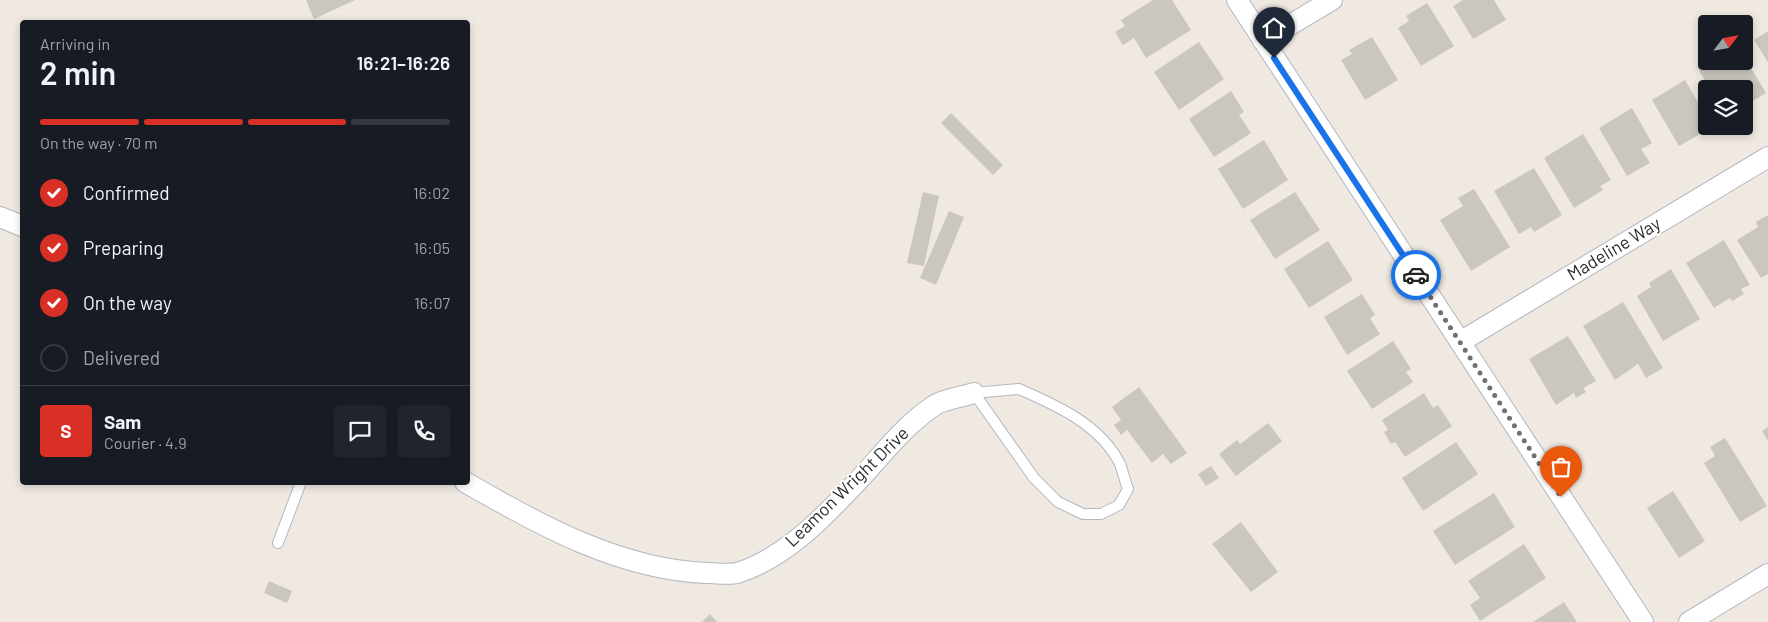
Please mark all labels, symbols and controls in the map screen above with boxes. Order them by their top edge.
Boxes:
pin [1253,7,1295,58]
icon: home [1260,14,1288,42]
north arrow [1698,15,1752,70]
map controls [1698,15,1753,135]
text: Arriving in [40,34,110,53]
text: 16:21–16:26 [357,51,450,74]
text: 2 min [40,53,116,91]
button: layers [1698,80,1753,135]
text: On the way · 70 m [40,133,157,152]
icon: check [40,179,68,207]
text: Confirmed [83,181,170,204]
text: 16:02 [413,183,450,202]
street label: Madeline Way [1563,212,1664,285]
icon: check [40,234,68,262]
text: Preparing [83,236,164,259]
text: 16:05 [413,238,450,257]
courier [1391,250,1441,300]
icon: car [1402,261,1430,289]
icon: check [40,289,68,317]
text: On the way [83,291,172,314]
text: 16:07 [414,293,450,312]
text: Delivered [83,346,160,369]
button: chat [334,405,386,457]
button: phone [398,405,450,457]
text: Sam [104,410,141,433]
text: S [60,419,72,442]
street label: Leamon Wright Drive [780,422,913,551]
text: Courier · 4.9 [104,433,187,452]
pin [1540,446,1582,497]
icon: bag [1547,453,1575,481]

